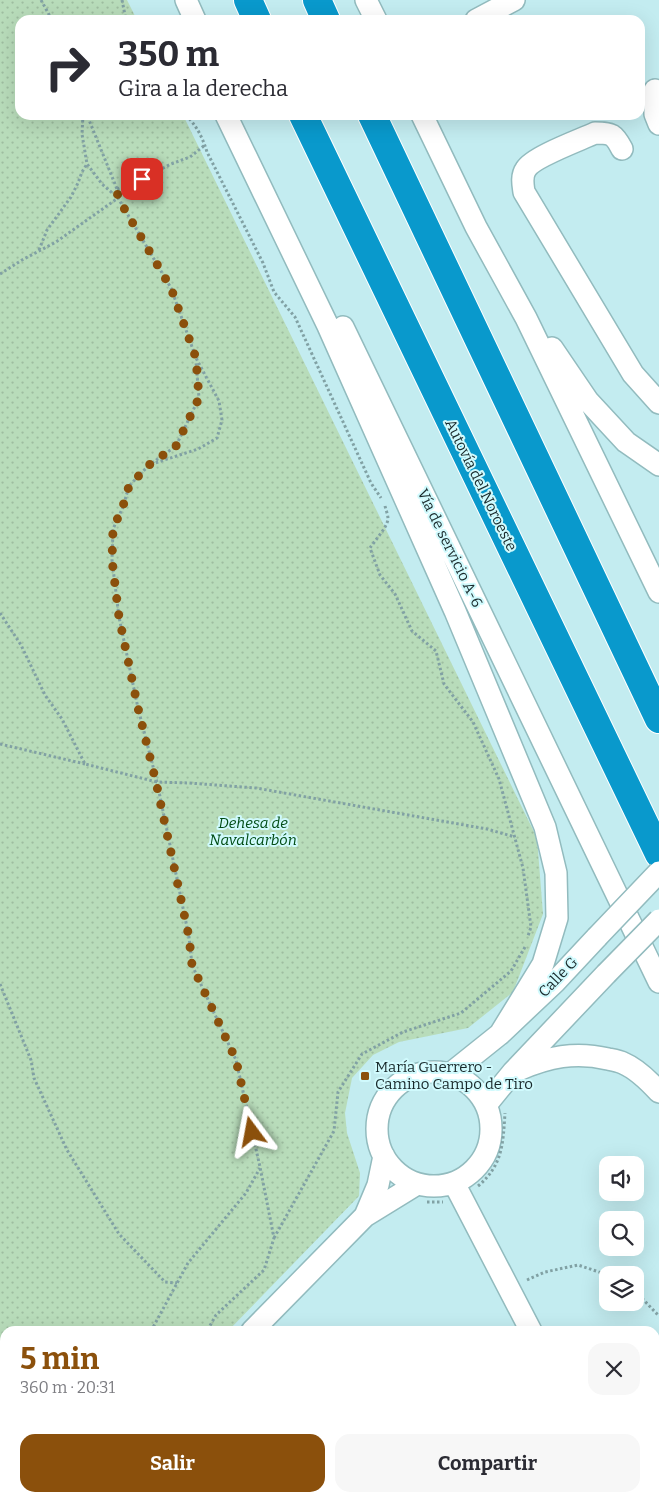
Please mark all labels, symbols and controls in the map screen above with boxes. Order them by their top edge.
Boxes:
text: 350 m [118,33,219,75]
icon: right [35,35,100,100]
text: Gira a la derecha [118,75,288,102]
pin [121,158,163,200]
icon: arrive [128,165,156,193]
street label: Autovía del Noroeste [441,416,521,554]
street label: Vía de servicio A-6 [414,486,487,610]
park label: Dehesa de Navalcarbón [209,814,297,849]
street label: Calle G [535,953,581,1001]
place label: María Guerrero - Camino Campo de Tiro [375,1058,533,1093]
marker: María Guerrero - Camino Campo de Tiro [359,1070,371,1082]
position arrow [225,1105,277,1157]
map controls [599,1156,644,1311]
button: sound [599,1156,644,1201]
button: search [599,1211,644,1256]
button: layers [599,1266,644,1311]
text: 5 min [20,1341,99,1377]
button: close [588,1343,640,1395]
text: 360 m · 20:31 [20,1378,115,1397]
button: Salir [20,1434,325,1492]
button: Compartir [335,1434,640,1492]

